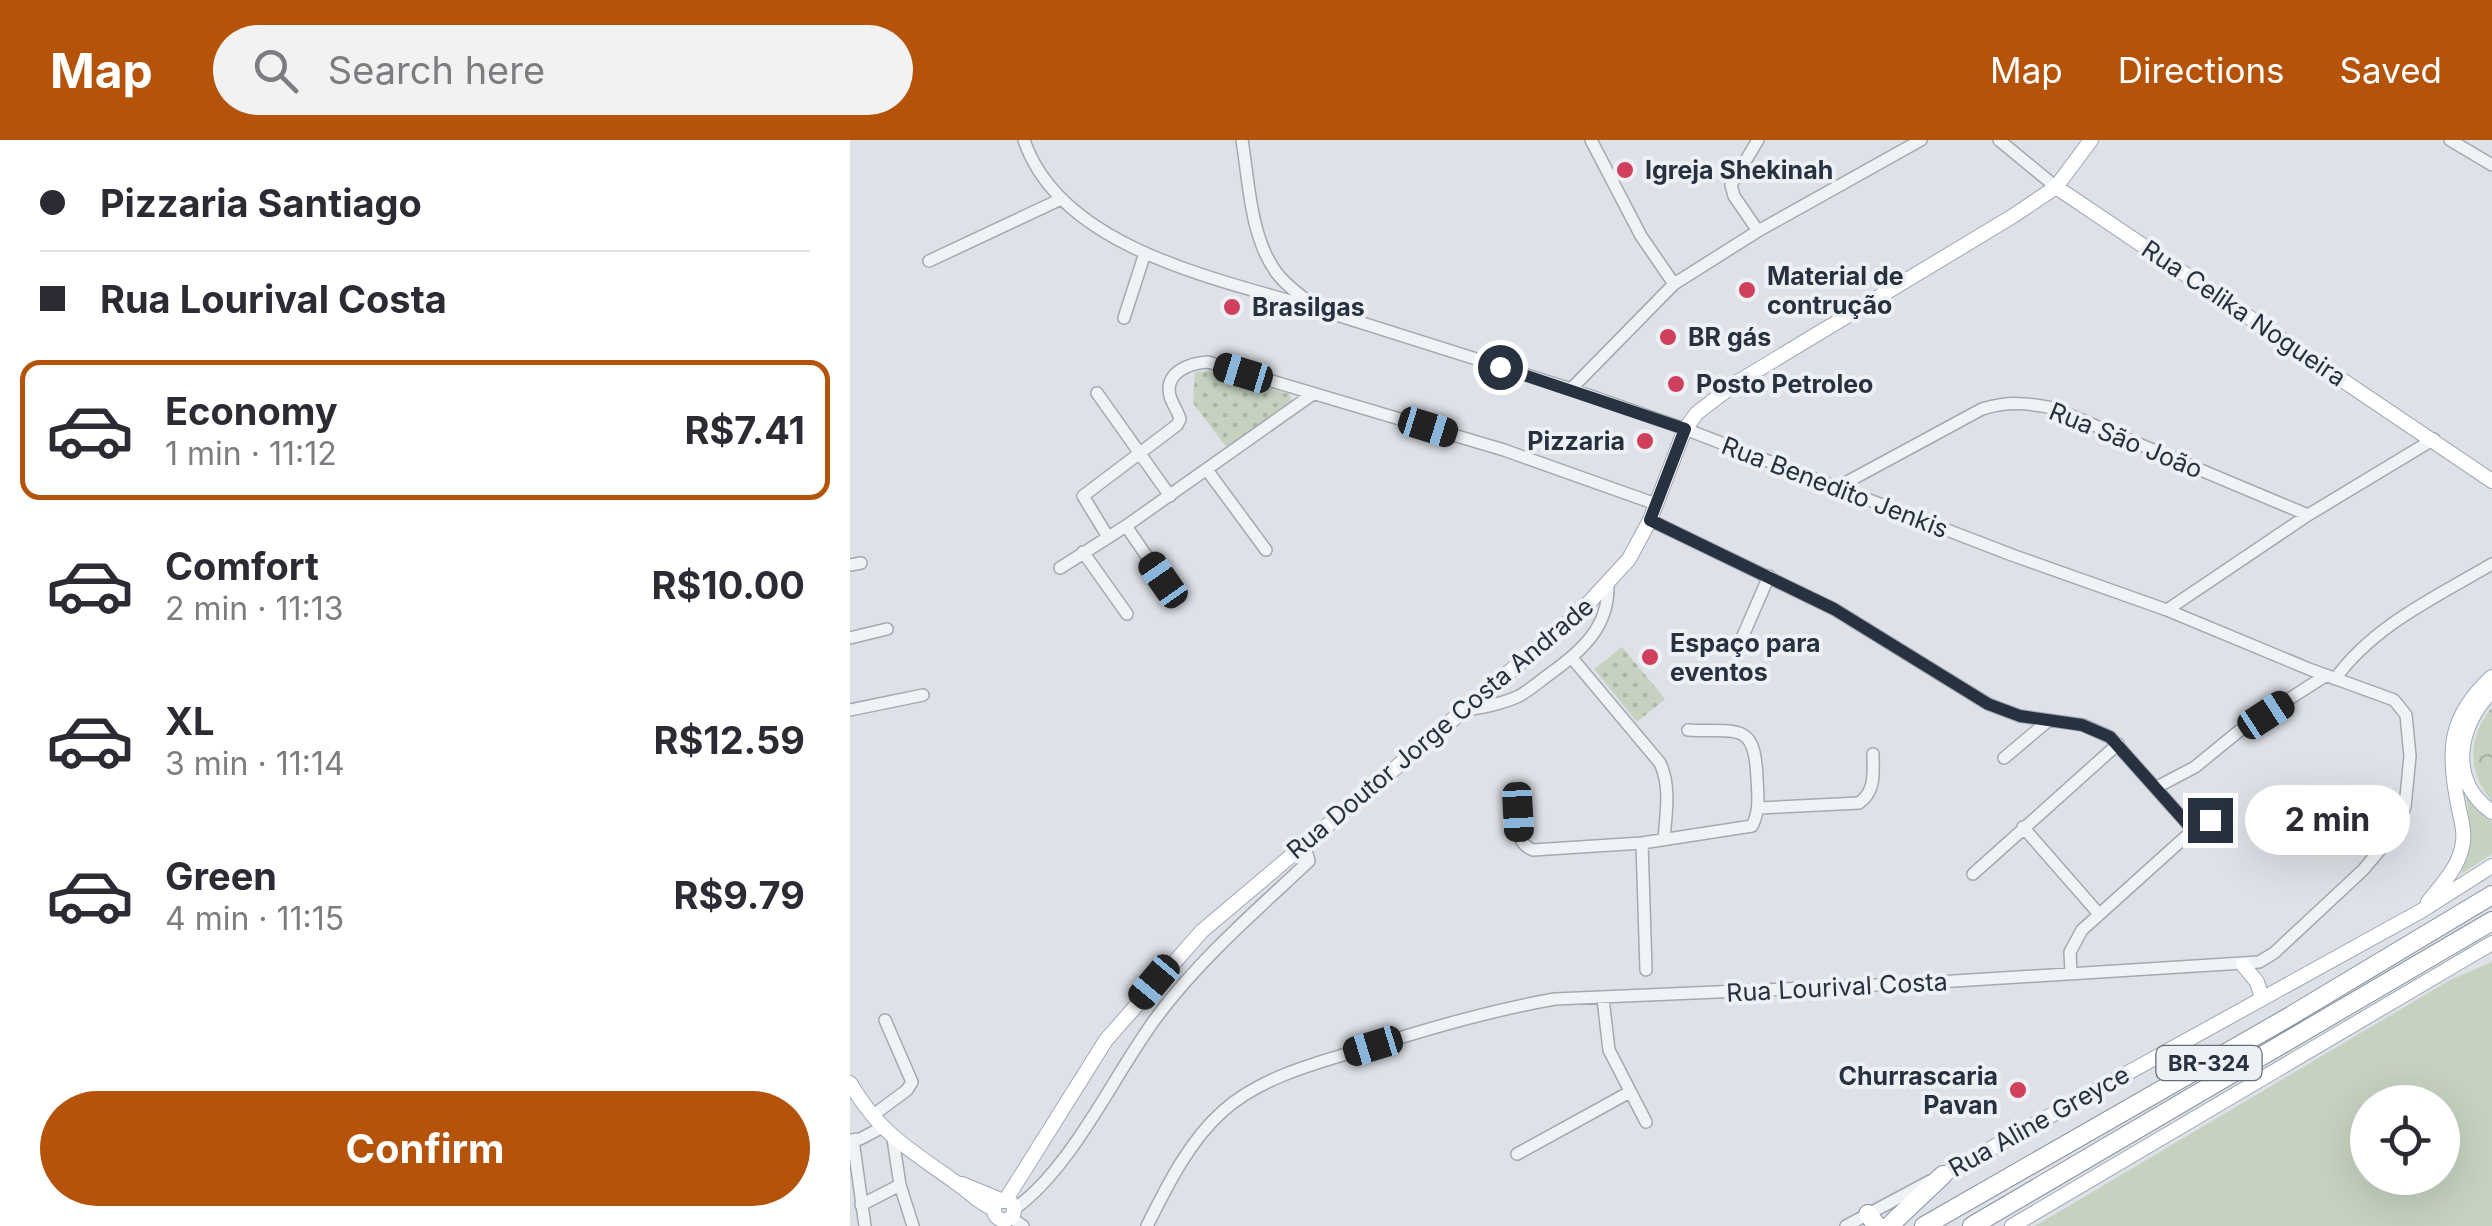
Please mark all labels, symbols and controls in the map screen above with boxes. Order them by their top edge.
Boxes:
search box [213,25,913,115]
text: Map [50,41,153,100]
icon: search [248,43,303,98]
text: Search here [328,47,545,93]
text: Map [1990,49,2063,91]
text: Directions [2118,49,2285,91]
text: Saved [2340,49,2442,91]
place label: Igreja Shekinah [1645,155,1833,185]
marker: Igreja Shekinah [1614,159,1636,181]
text: Pizzaria Santiago [100,180,422,226]
street label: Rua Celika Nogueira [2136,234,2352,392]
place label: Material de contrução [1767,261,1904,320]
text: Rua Lourival Costa [100,276,447,322]
marker: Material de contrução [1736,279,1758,301]
place label: Brasilgas [1252,292,1365,322]
marker: Brasilgas [1221,296,1243,318]
place label: BR gás [1688,322,1771,352]
marker: BR gás [1657,326,1679,348]
route start [1478,345,1523,390]
car [1210,350,1276,396]
place label: Posto Petroleo [1696,369,1873,399]
marker: Posto Petroleo [1665,373,1687,395]
icon: car [45,385,135,475]
text: Economy [165,388,338,434]
street label: Rua São João [2045,396,2207,484]
car [1395,404,1461,450]
text: R$7.41 [684,407,805,453]
place label: Pizzaria [1527,426,1625,456]
marker: Pizzaria [1634,430,1656,452]
street label: Rua Benedito Jenkis [1718,430,1952,544]
text: 1 min · 11:12 [165,434,337,473]
icon: car [45,540,135,630]
text: Comfort [165,543,319,589]
car [1134,547,1192,613]
text: R$10.00 [651,562,805,608]
text: 2 min · 11:13 [165,589,343,628]
street label: Rua Doutor Jorge Costa Andrade [1281,591,1599,865]
place label: Espaço para eventos [1670,628,1821,687]
marker: Espaço para eventos [1639,646,1661,668]
car [2233,686,2299,744]
icon: car [45,695,135,785]
text: XL [165,698,215,744]
text: R$12.59 [653,717,805,763]
text: 3 min · 11:14 [165,744,345,783]
car [1501,781,1535,843]
callout: 2 min [2245,785,2410,855]
route end [2188,798,2233,843]
text: 2 min [2285,800,2370,839]
icon: car [45,850,135,940]
text: Green [165,853,277,899]
text: R$9.79 [673,872,805,918]
text: 4 min · 11:15 [165,899,344,938]
car [1123,949,1185,1015]
street label: Rua Lourival Costa [1726,966,1948,1008]
car [1340,1023,1406,1069]
road number: BR-324 [2156,1046,2262,1080]
street label: Rua Aline Greyce [1943,1059,2135,1183]
place label: Churrascaria Pavan [1839,1061,1998,1120]
marker: Churrascaria Pavan [2007,1079,2029,1101]
map controls [2350,1085,2460,1195]
button: locate [2350,1085,2460,1195]
button: Confirm [40,1091,810,1206]

